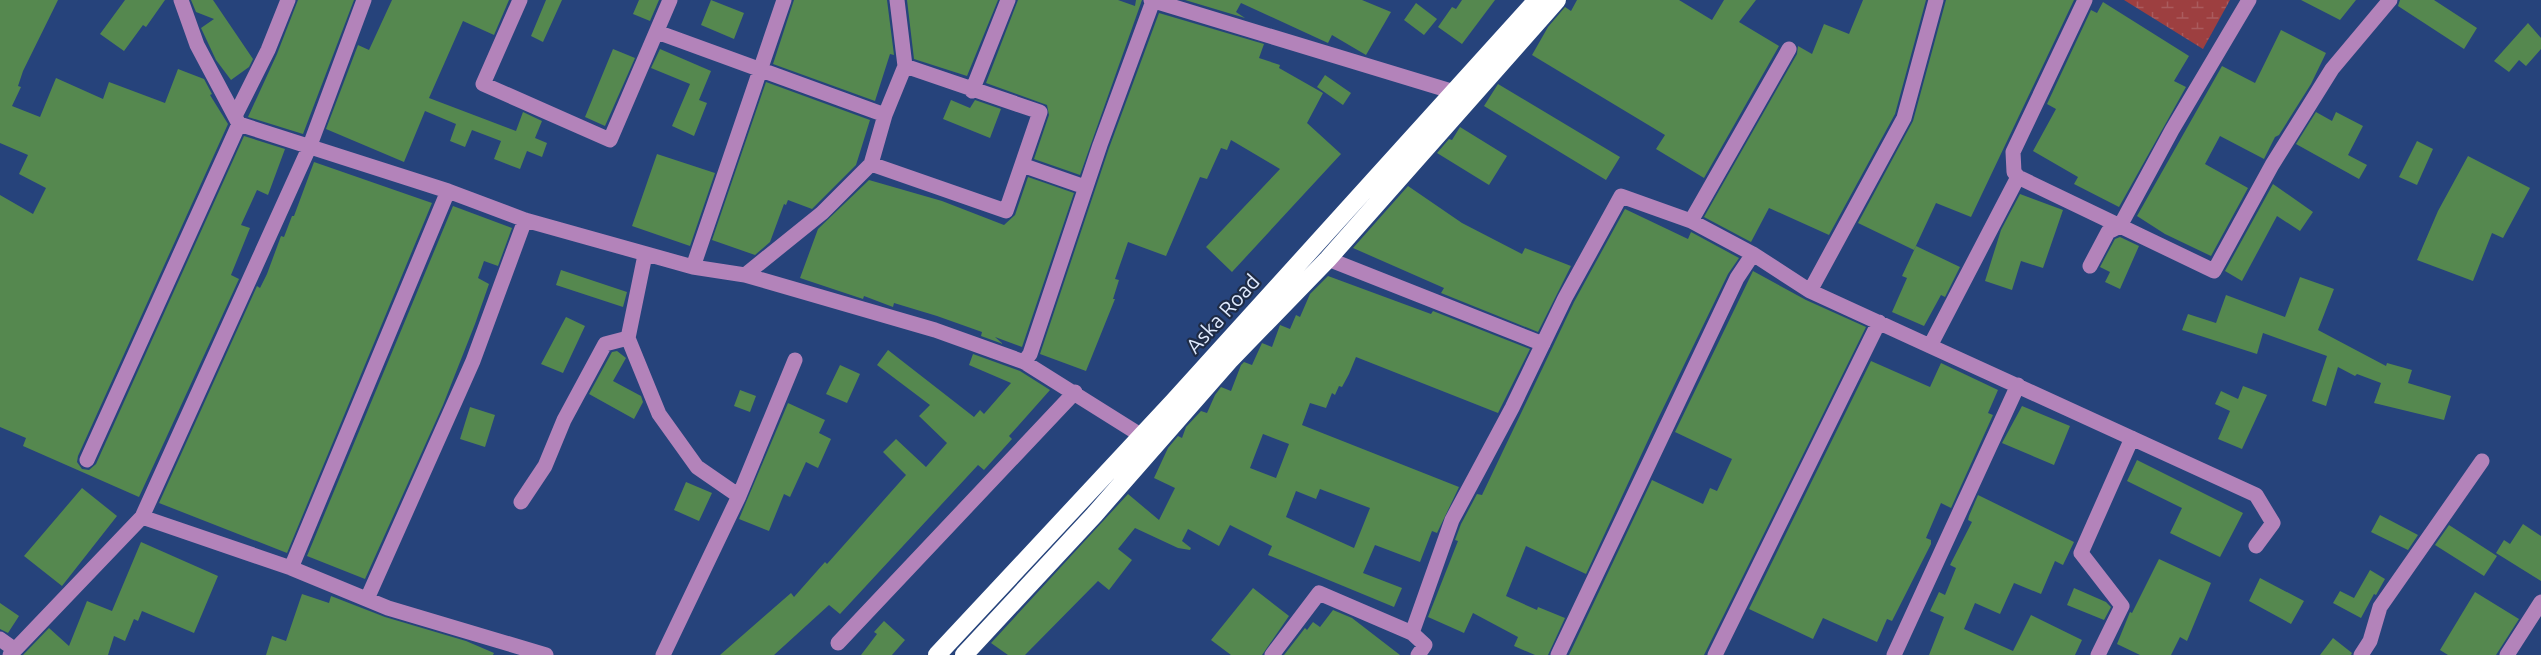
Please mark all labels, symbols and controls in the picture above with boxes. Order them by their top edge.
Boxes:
street label: Aska Road [1181,269,1264,358]

